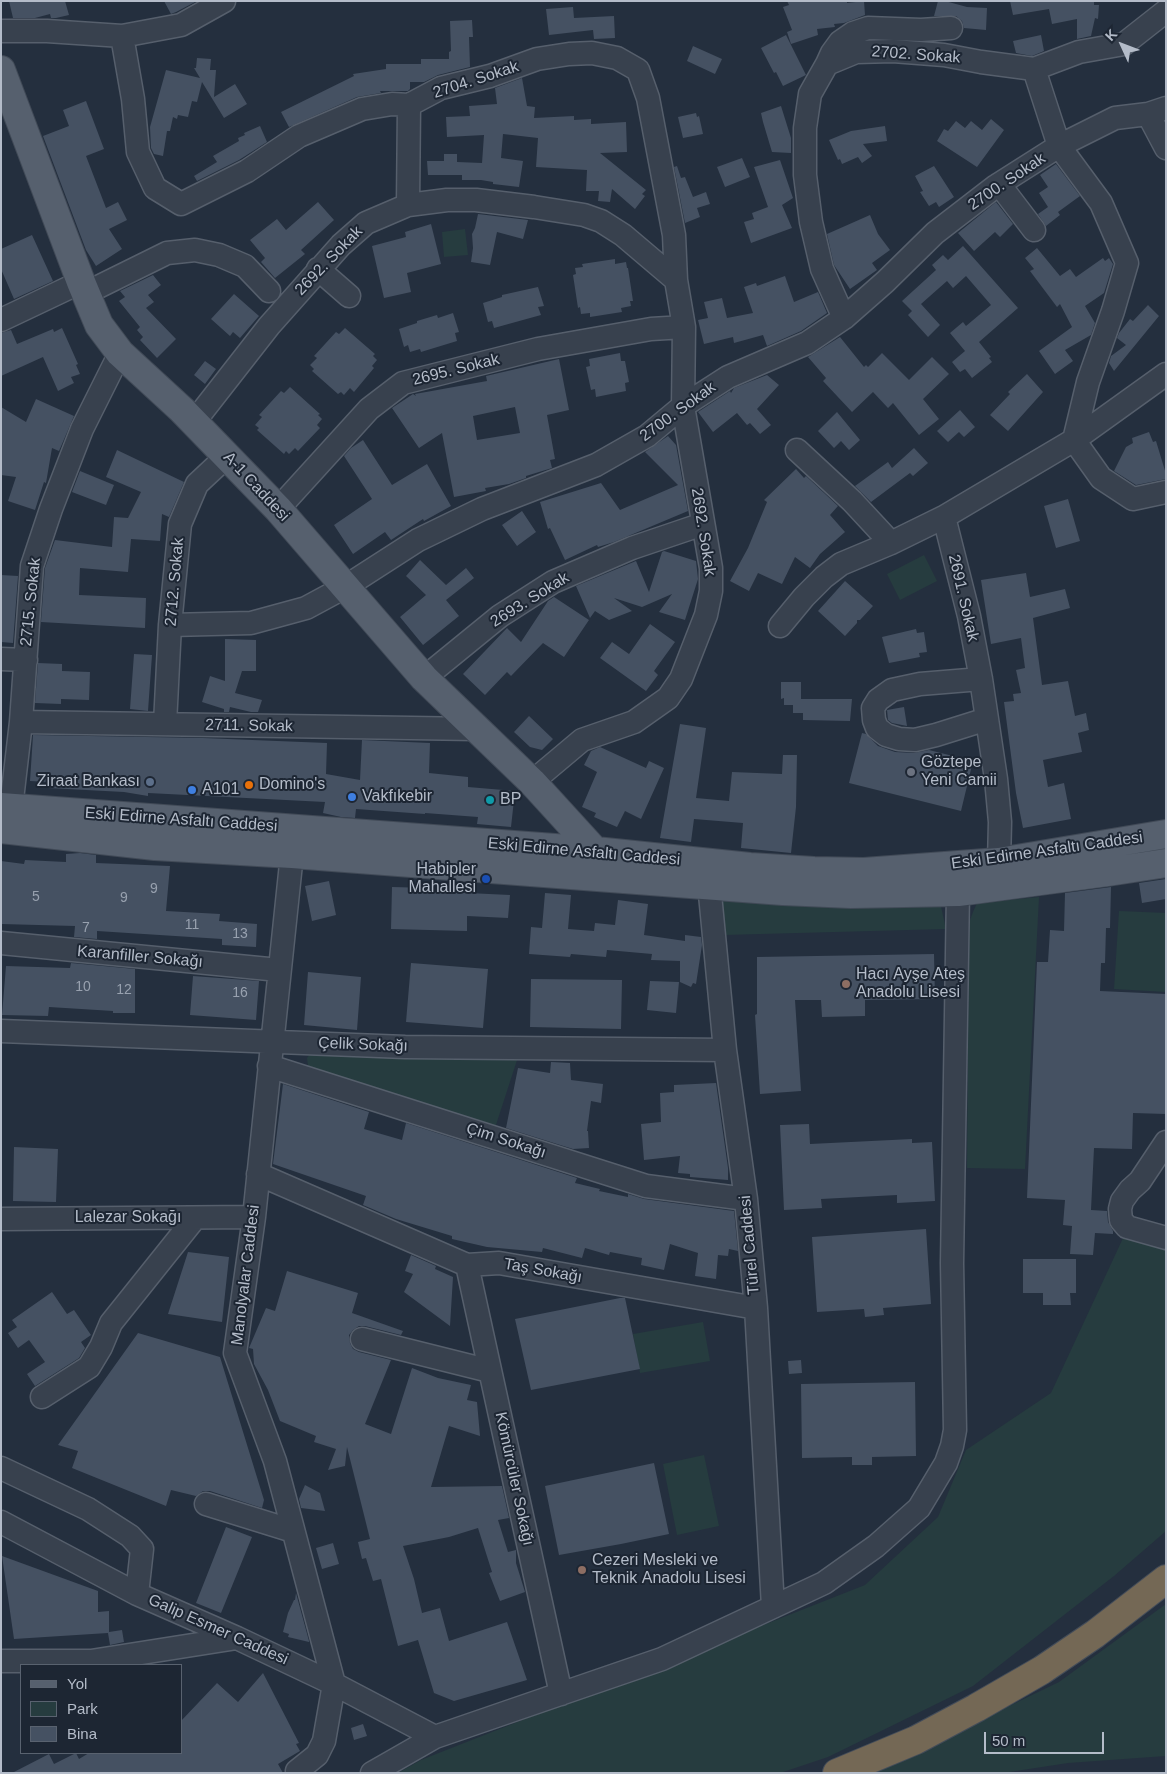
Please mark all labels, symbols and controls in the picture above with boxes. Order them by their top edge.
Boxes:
north arrow [1097,20,1147,70]
text: K [1102,26,1120,44]
street label: 2702. Sokak [871,42,961,68]
street label: 2704. Sokak [431,57,521,103]
street label: 2700. Sokak [965,149,1049,215]
street label: 2692. Sokak [291,222,367,300]
street label: 2695. Sokak [411,350,501,390]
street label: 2700. Sokak [636,378,720,446]
street label: A-1 Caddesi [219,448,293,526]
street label: 2692. Sokak [687,487,719,577]
street label: 2712. Sokak [162,537,188,627]
street label: 2691. Sokak [944,553,982,643]
street label: 2715. Sokak [17,557,45,647]
street label: 2693. Sokak [487,568,573,632]
street label: 2711. Sokak [205,716,293,736]
place label: Göztepe Yeni Camii [921,753,997,791]
marker: Göztepe Yeni Camii [905,766,917,778]
place label: Ziraat Bankası [37,772,140,792]
place label: Domino's [259,775,325,795]
marker: Ziraat Bankası [144,776,156,788]
marker: Domino's [243,779,255,791]
place label: A101 [202,780,239,800]
marker: A101 [186,784,198,796]
place label: Vakfıkebir [362,787,432,807]
place label: BP [500,790,521,810]
marker: Vakfıkebir [346,791,358,803]
marker: BP [484,794,496,806]
street label: Eski Edirne Asfaltı Caddesi [84,804,278,836]
street label: Eski Edirne Asfaltı Caddesi [950,828,1144,874]
street label: Eski Edirne Asfaltı Caddesi [487,834,681,870]
place label: Habipler Mahallesi [408,860,476,898]
marker: Habipler Mahallesi [480,873,492,885]
house number: 9 [150,881,158,897]
house number: 5 [32,889,40,905]
house number: 9 [120,890,128,906]
house number: 11 [185,917,199,933]
house number: 7 [82,920,90,936]
house number: 13 [232,926,248,942]
street label: Karanfiller Sokağı [76,942,204,972]
place label: Hacı Ayşe Ateş Anadolu Lisesi [856,965,965,1003]
marker: Hacı Ayşe Ateş Anadolu Lisesi [840,978,852,990]
house number: 10 [75,979,91,995]
house number: 12 [116,982,132,998]
house number: 16 [232,985,248,1001]
street label: Çelik Sokağı [318,1034,408,1056]
street label: Çim Sokağı [464,1119,548,1163]
street label: Türel Caddesi [736,1195,764,1295]
street label: Manolyalar Caddesi [228,1204,264,1346]
street label: Lalezar Sokağı [75,1208,181,1228]
street label: Taş Sokağı [502,1255,584,1287]
street label: Kömürcüler Sokağı [490,1410,538,1548]
place label: Cezeri Mesleki ve Teknik Anadolu Lisesi [592,1551,746,1589]
marker: Cezeri Mesleki ve Teknik Anadolu Lisesi [576,1564,588,1576]
street label: Galip Esmer Caddesi [145,1590,291,1670]
legend [20,1664,182,1754]
text: Yol [67,1675,87,1692]
text: Park [67,1700,98,1717]
scale bar [987,1722,1107,1754]
text: Bina [67,1725,97,1742]
text: 50 m [992,1732,1025,1749]

